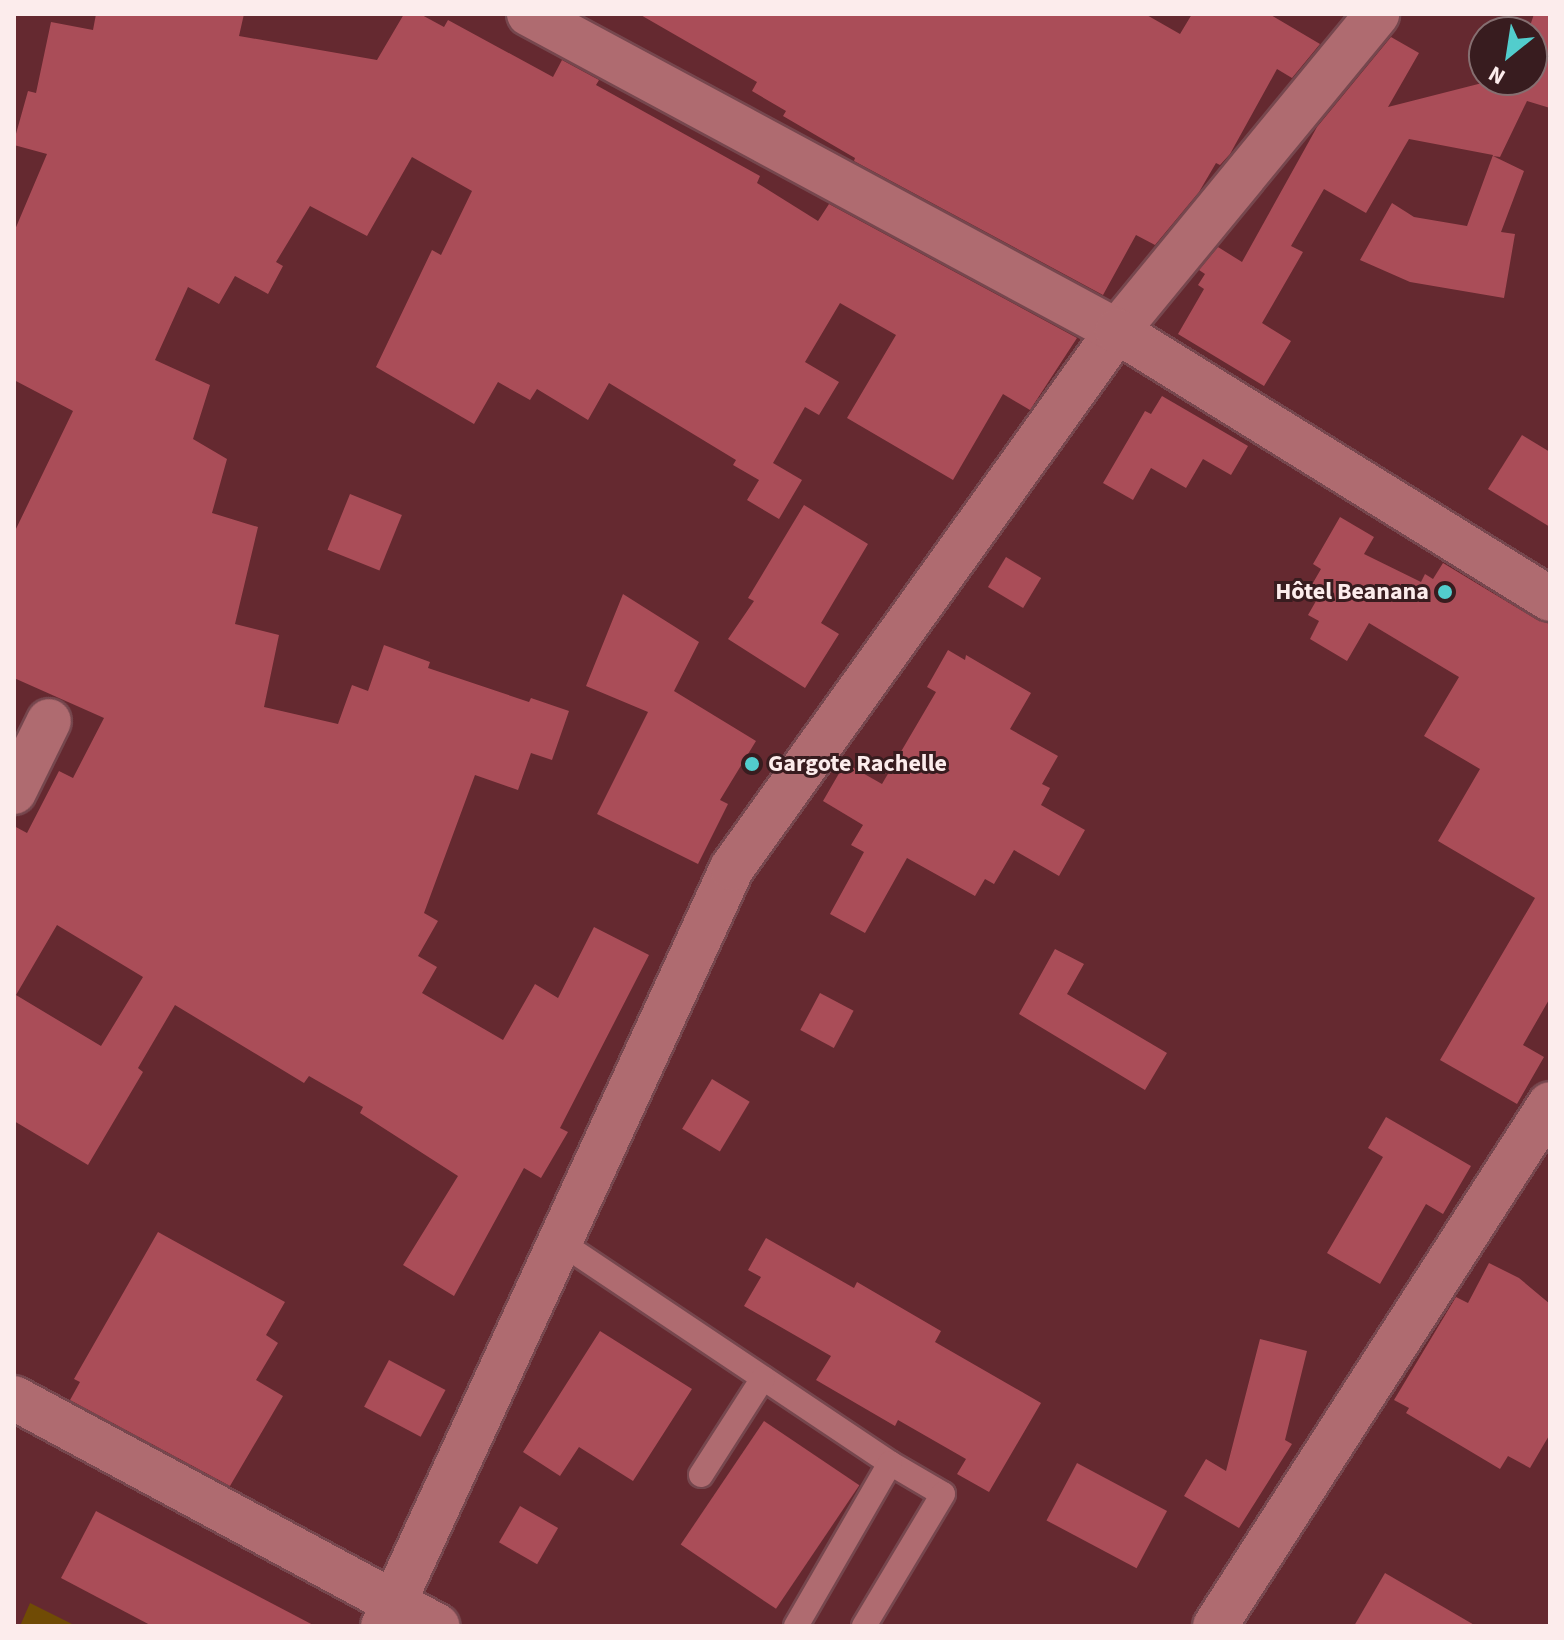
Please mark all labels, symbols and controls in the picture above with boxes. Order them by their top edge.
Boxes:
north arrow [1468,16,1548,96]
text: N [1483,58,1511,93]
place label: Hôtel Beanana [1275,578,1429,606]
marker: Hôtel Beanana [1436,583,1454,601]
place label: Gargote Rachelle [768,750,947,778]
marker: Gargote Rachelle [743,755,761,773]

